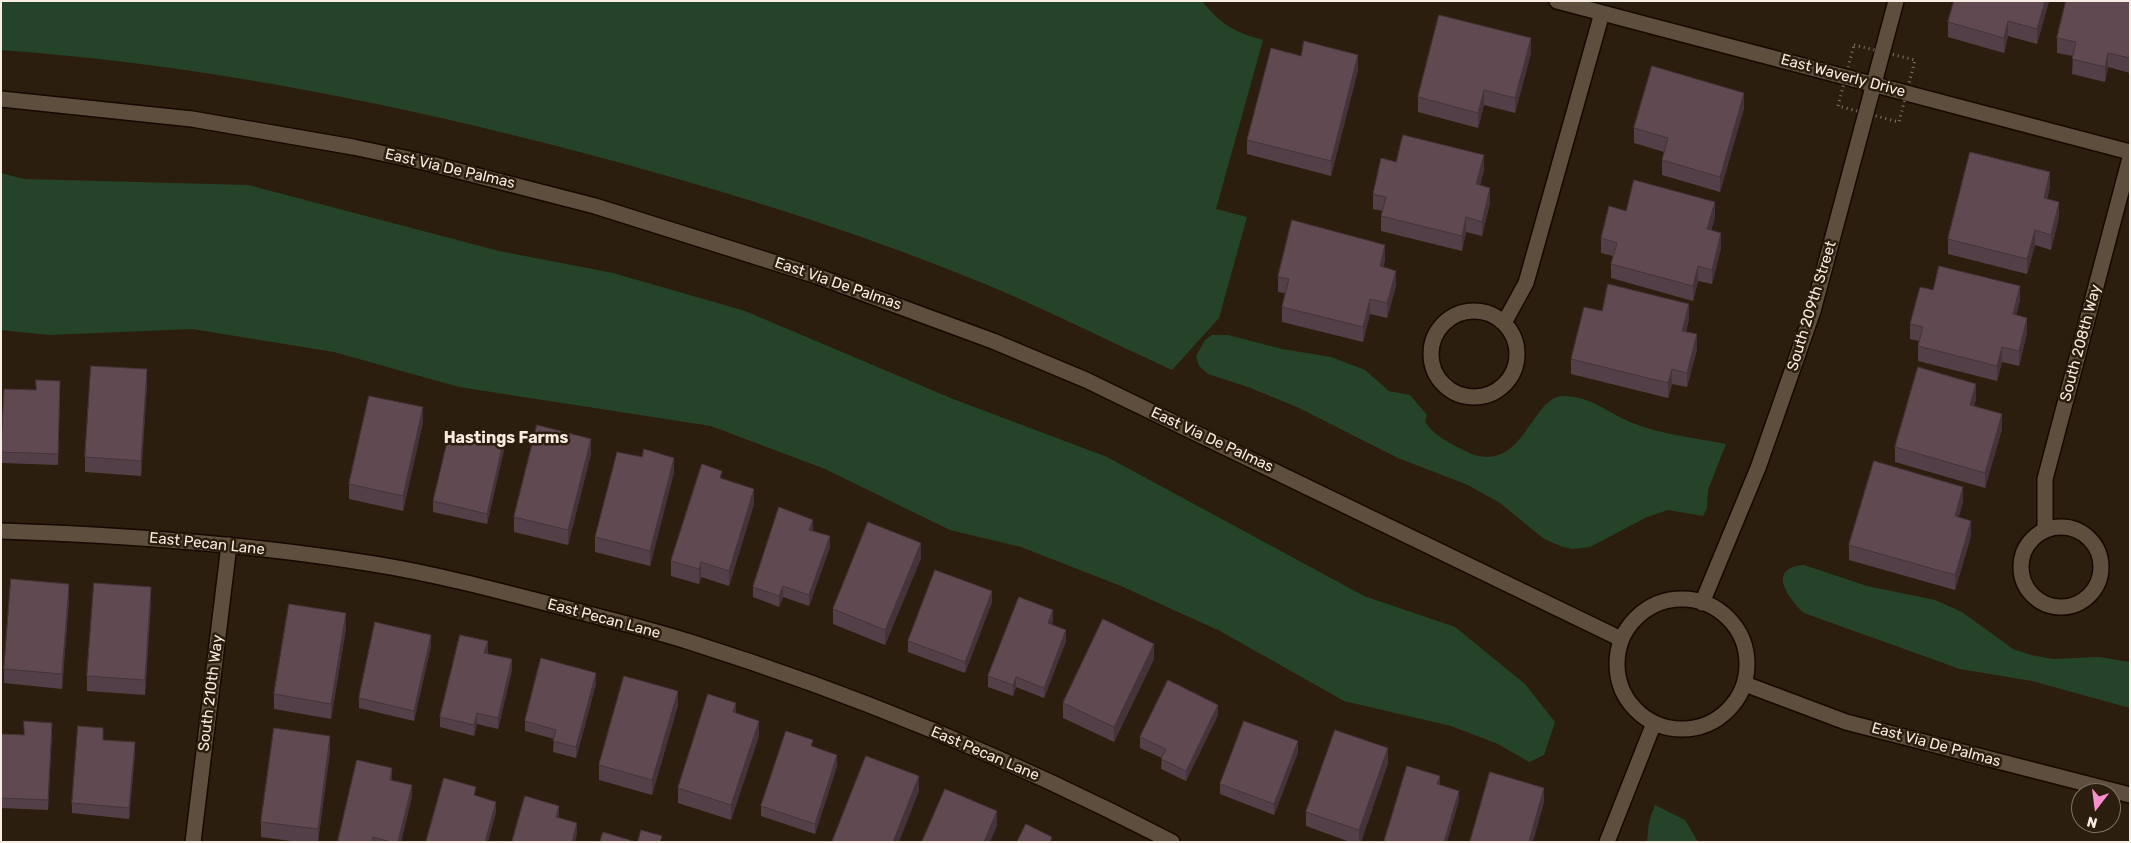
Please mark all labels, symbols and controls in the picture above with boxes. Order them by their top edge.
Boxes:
street label: East Waverly Drive [1779,51,1907,101]
street label: East Via De Palmas [383,145,517,193]
street label: South 209th Street [1784,239,1840,373]
street label: East Via De Palmas [772,254,904,314]
street label: South 208th Way [2057,283,2105,403]
street label: East Via De Palmas [1148,404,1276,476]
district label: Hastings Farms [444,428,568,448]
street label: East Pecan Lane [148,529,266,559]
street label: East Pecan Lane [546,595,662,643]
street label: South 210th Way [195,634,227,752]
street label: East Via De Palmas [1869,719,2003,771]
street label: East Pecan Lane [928,723,1042,785]
north arrow [2071,783,2121,833]
text: N [2085,812,2099,832]

